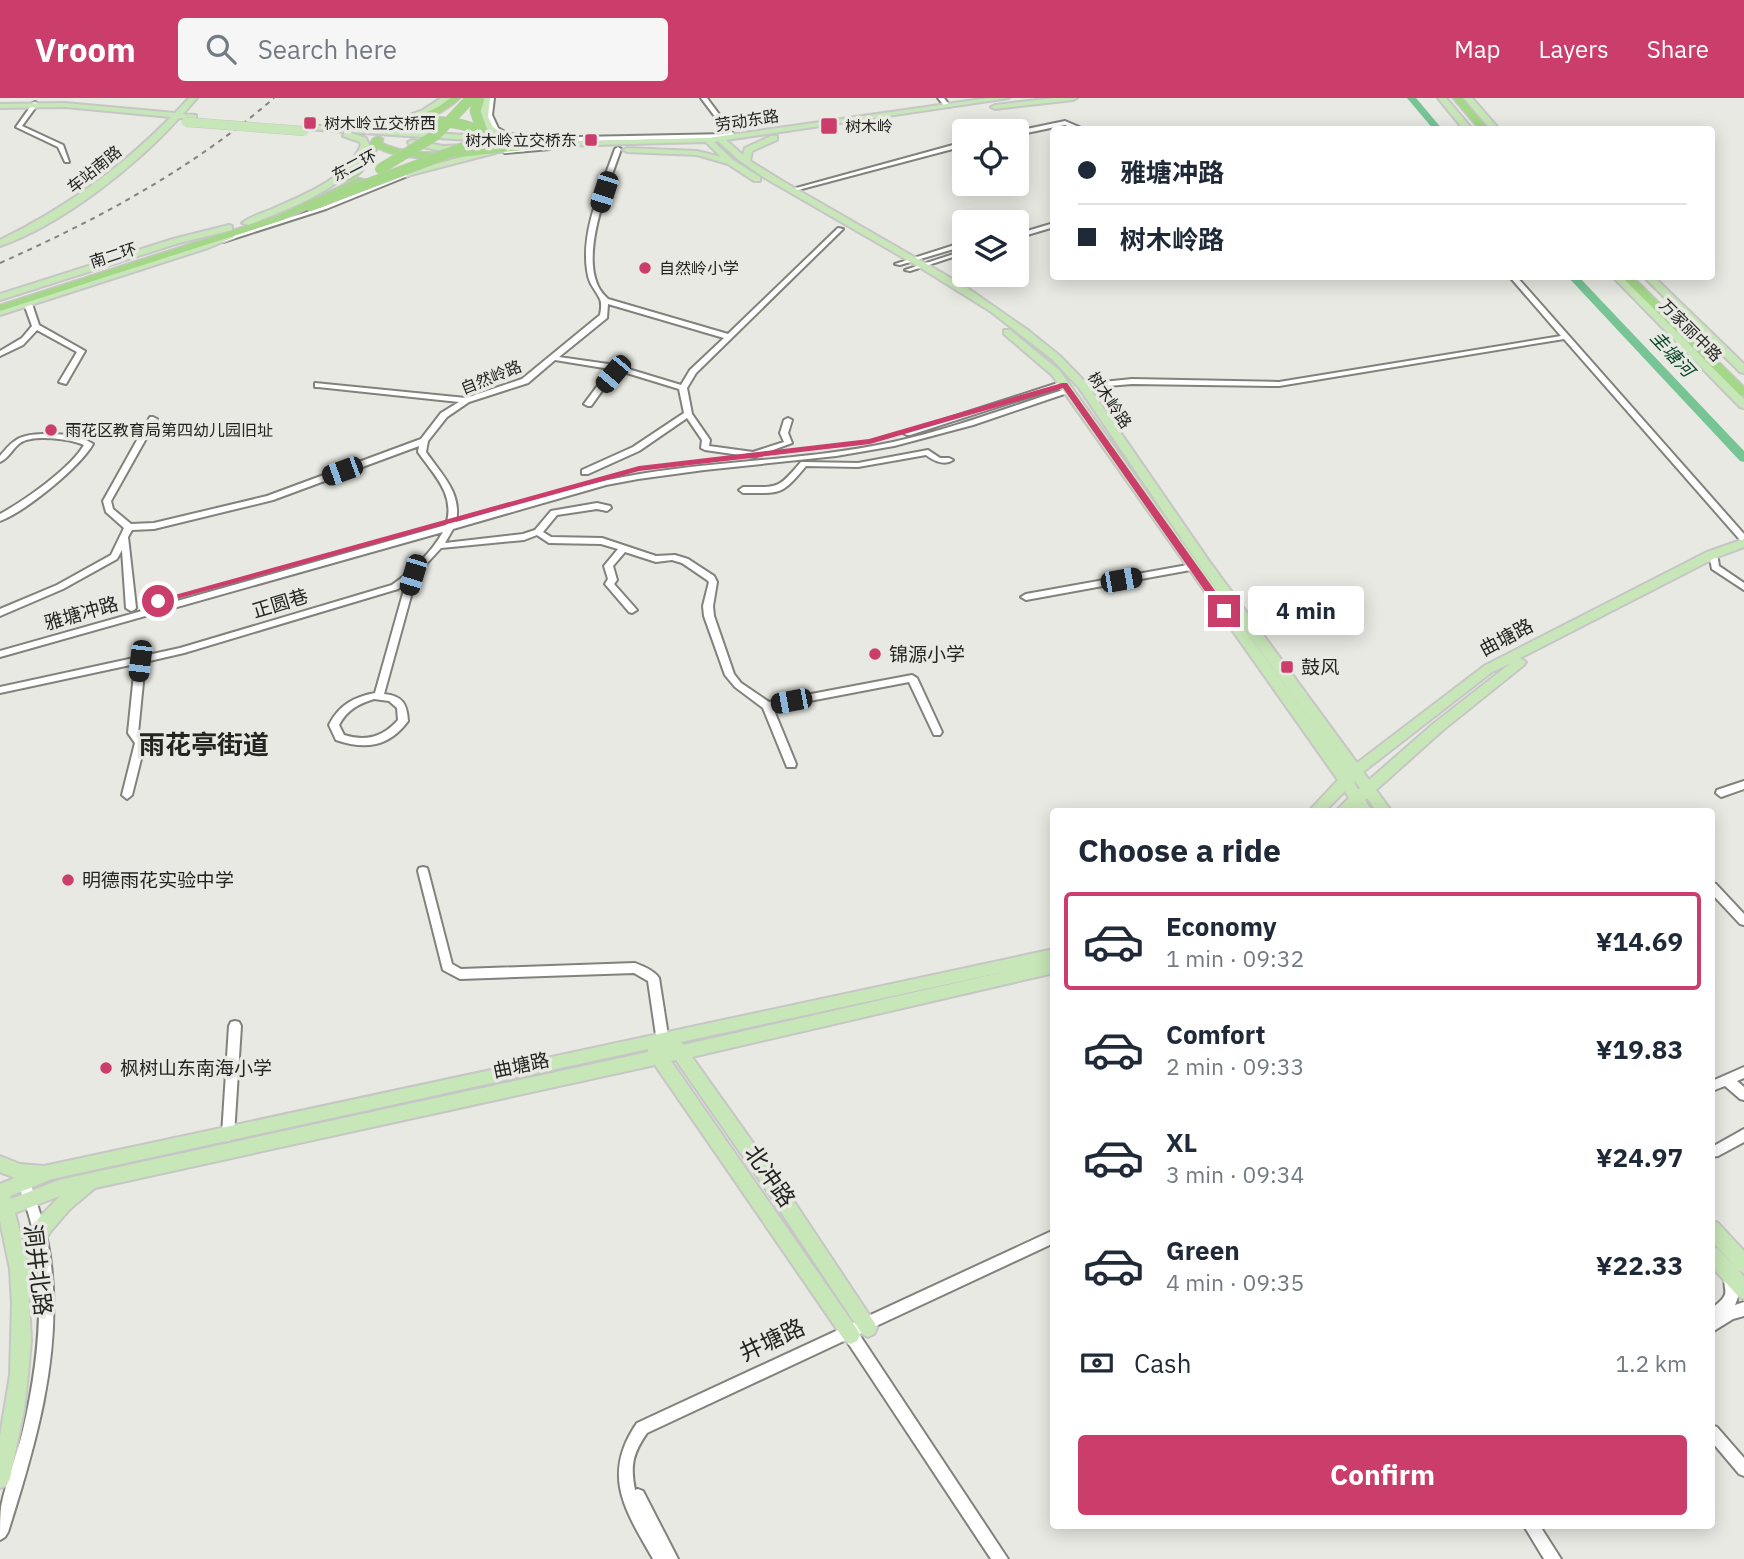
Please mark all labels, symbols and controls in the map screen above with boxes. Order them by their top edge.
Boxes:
search box [178,18,668,81]
text: Vroom [35,28,136,71]
icon: search [202,30,240,68]
text: Search here [258,32,397,66]
text: Map [1454,33,1501,65]
text: Layers [1539,33,1609,65]
text: Share [1647,33,1709,65]
street label: 劳动东路 [714,105,780,135]
place label: 树木岭立交桥西 [324,113,436,133]
marker: 树木岭立交桥西 [302,115,318,131]
marker: 树木岭 [819,116,839,136]
place label: 树木岭 [845,116,893,136]
map controls [952,119,1029,287]
button: locate [952,119,1029,196]
place label: 树木岭立交桥东 [465,130,577,150]
marker: 树木岭立交桥东 [583,132,599,148]
street label: 车站南路 [63,141,125,197]
street label: 东二环 [328,145,380,185]
text: 雅塘冲路 [1120,155,1224,189]
car [588,169,621,215]
button: layers [952,210,1029,287]
text: 树木岭路 [1120,222,1224,256]
street label: 南二环 [87,238,139,272]
place label: 自然岭小学 [659,258,739,278]
marker: 自然岭小学 [637,260,653,276]
street label: 万家丽中路 [1656,295,1726,365]
water label: 圭塘河 [1646,326,1701,383]
car [592,351,635,397]
street label: 自然岭路 [458,356,524,398]
street label: 树木岭路 [1084,368,1136,432]
place label: 雨花区教育局第四幼儿园旧址 [65,420,273,440]
marker: 雨花区教育局第四幼儿园旧址 [43,422,59,438]
car [319,454,366,488]
car [397,552,430,598]
car [1099,566,1144,594]
street label: 正圆巷 [249,583,311,623]
route start [142,585,174,617]
callout: 4 min [1248,587,1364,636]
street label: 雅塘冲路 [41,591,121,635]
route end [1208,595,1240,627]
text: 4 min [1276,595,1336,625]
street label: 曲塘路 [1475,613,1537,661]
car [128,639,153,683]
place label: 锦源小学 [889,642,965,666]
marker: 锦源小学 [867,646,883,662]
place label: 鼓风 [1301,655,1339,679]
marker: 鼓风 [1279,659,1295,675]
car [769,687,814,715]
district label: 雨花亭街道 [139,727,269,761]
text: Choose a ride [1078,829,1281,871]
place label: 明德雨花实验中学 [82,868,234,892]
marker: 明德雨花实验中学 [60,872,76,888]
text: Economy [1166,909,1277,943]
icon: car [1082,910,1145,973]
text: ¥14.69 [1596,924,1683,958]
text: 1 min · 09:32 [1166,943,1304,973]
text: Comfort [1166,1017,1265,1051]
icon: car [1082,1018,1145,1081]
text: ¥19.83 [1596,1032,1683,1066]
street label: 曲塘路 [491,1047,551,1083]
text: 2 min · 09:33 [1166,1051,1304,1081]
place label: 枫树山东南海小学 [120,1056,272,1080]
marker: 枫树山东南海小学 [98,1060,114,1076]
text: XL [1166,1125,1197,1159]
icon: car [1082,1126,1145,1189]
street label: 北冲路 [739,1139,803,1212]
text: ¥24.97 [1596,1140,1683,1174]
text: 3 min · 09:34 [1166,1159,1304,1189]
street label: 洞井北路 [18,1222,59,1317]
text: Green [1166,1233,1240,1267]
icon: car [1082,1234,1145,1297]
text: ¥22.33 [1596,1248,1683,1282]
text: 4 min · 09:35 [1166,1267,1304,1297]
street label: 井塘路 [734,1311,809,1367]
icon: cash [1078,1344,1116,1382]
text: Cash [1134,1346,1191,1380]
text: 1.2 km [1616,1348,1687,1378]
button: Confirm [1078,1435,1687,1515]

